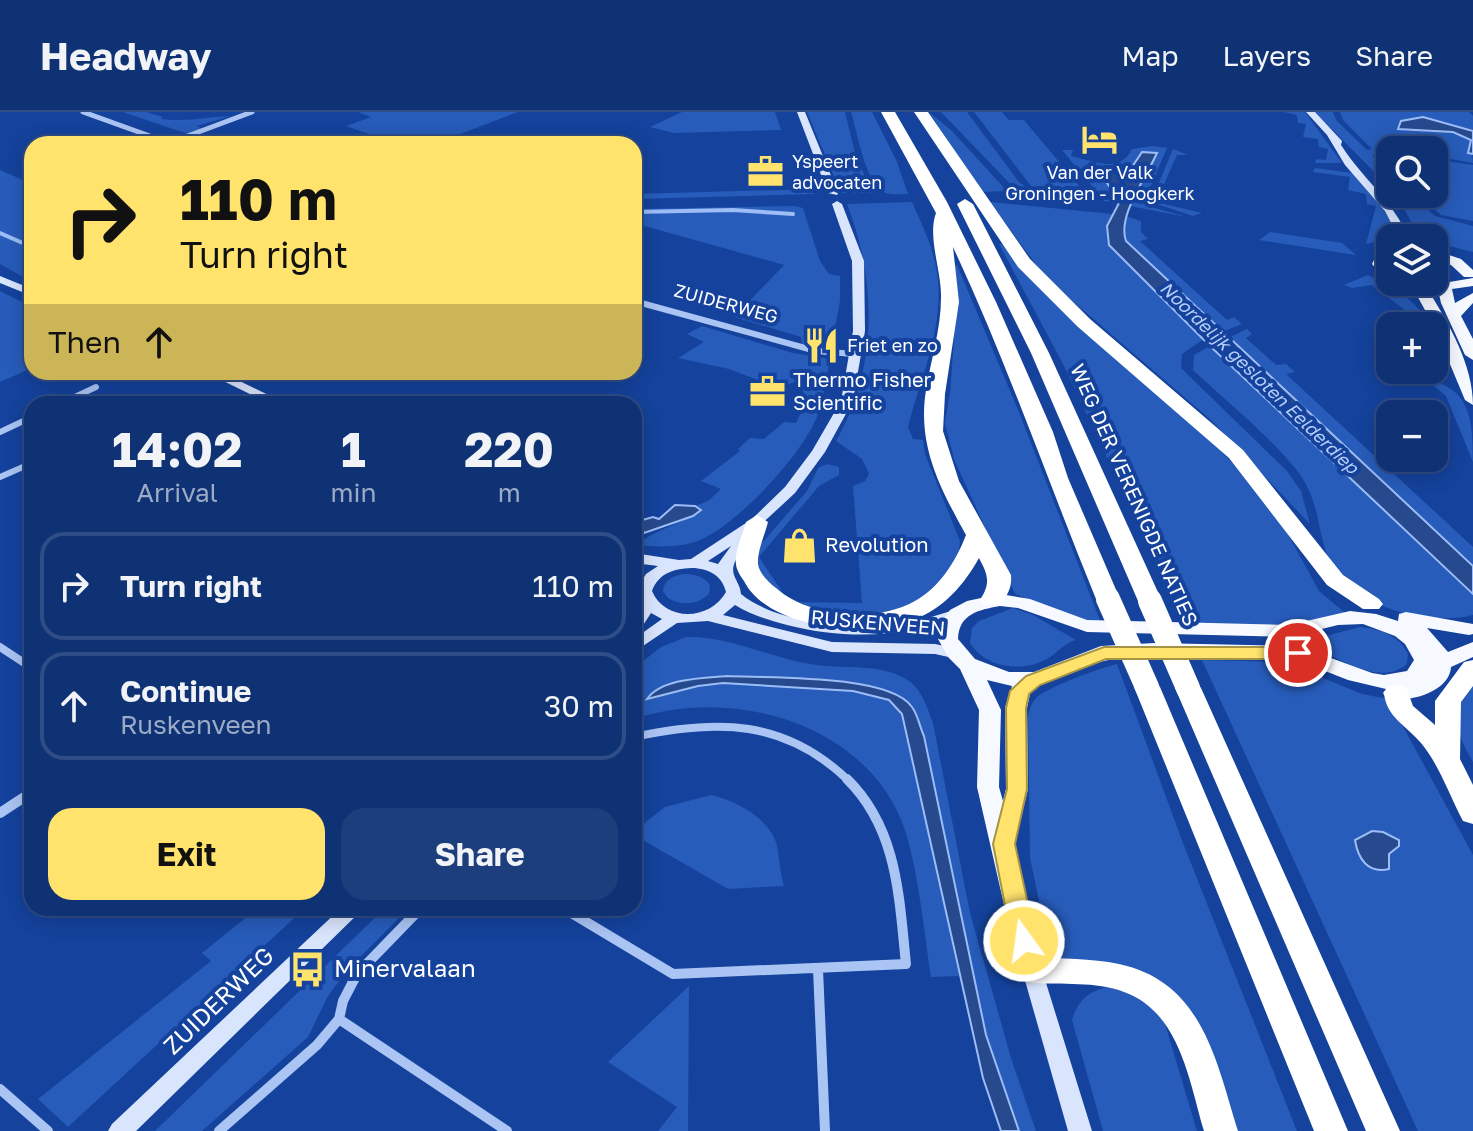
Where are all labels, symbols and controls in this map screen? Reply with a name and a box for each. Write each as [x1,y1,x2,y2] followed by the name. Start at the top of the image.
[40,33,212,78] text: Headway
[1121,39,1179,72] text: Map
[1223,39,1311,72] text: Layers
[1355,39,1433,72] text: Share
[1081,120,1119,158] hotel icon: Van der Valk Groningen - Hoogkerk
[1376,136,1448,472] map controls
[1376,136,1448,208] button: search
[792,150,882,193] place label: Yspeert advocaten
[747,153,785,191] office icon: Yspeert advocaten
[1005,161,1195,204] place label: Van der Valk Groningen - Hoogkerk
[180,165,337,232] text: 110 m
[48,168,152,272] icon: right
[1376,224,1448,296] button: layers
[180,233,348,276] text: Turn right
[1156,277,1365,479] water label: Noordelijk gesloten Eelderdiep
[672,279,780,327] street label: ZUIDERWEG
[1376,312,1448,384] button: +
[137,320,181,364] icon: ahead
[48,324,121,360] text: Then
[802,327,840,365] restaurant icon: Friet en zo
[847,334,938,356] place label: Friet en zo
[1066,360,1204,629] street label: WEG DER VERENIGDE NATIES
[793,367,932,414] place label: Thermo Fisher Scientific
[748,373,786,411] office icon: Thermo Fisher Scientific
[1376,400,1448,472] button: −
[112,420,242,478] text: 14:02
[341,420,366,478] text: 1
[464,420,554,478] text: 220
[136,477,218,508] text: Arrival
[330,477,376,508] text: min
[498,477,521,508] text: m
[780,526,818,564] shop icon: Revolution
[825,532,929,556] place label: Revolution
[52,564,96,608] icon: right
[120,568,262,604] text: Turn right
[532,568,614,604] text: 110 m
[810,604,946,640] street label: RUSKENVEEN
[1264,619,1332,687] pin
[1276,631,1320,675] icon: arrive
[120,673,251,709] text: Continue
[52,684,96,728] icon: ahead
[544,688,614,724] text: 30 m
[120,709,272,740] text: Ruskenveen
[48,808,325,900] button: Exit
[341,808,618,900] button: Share
[982,899,1066,983] position arrow
[157,940,279,1060] street label: ZUIDERWEG
[289,950,327,988] bus stop icon: Minervalaan
[334,953,476,982] place label: Minervalaan

